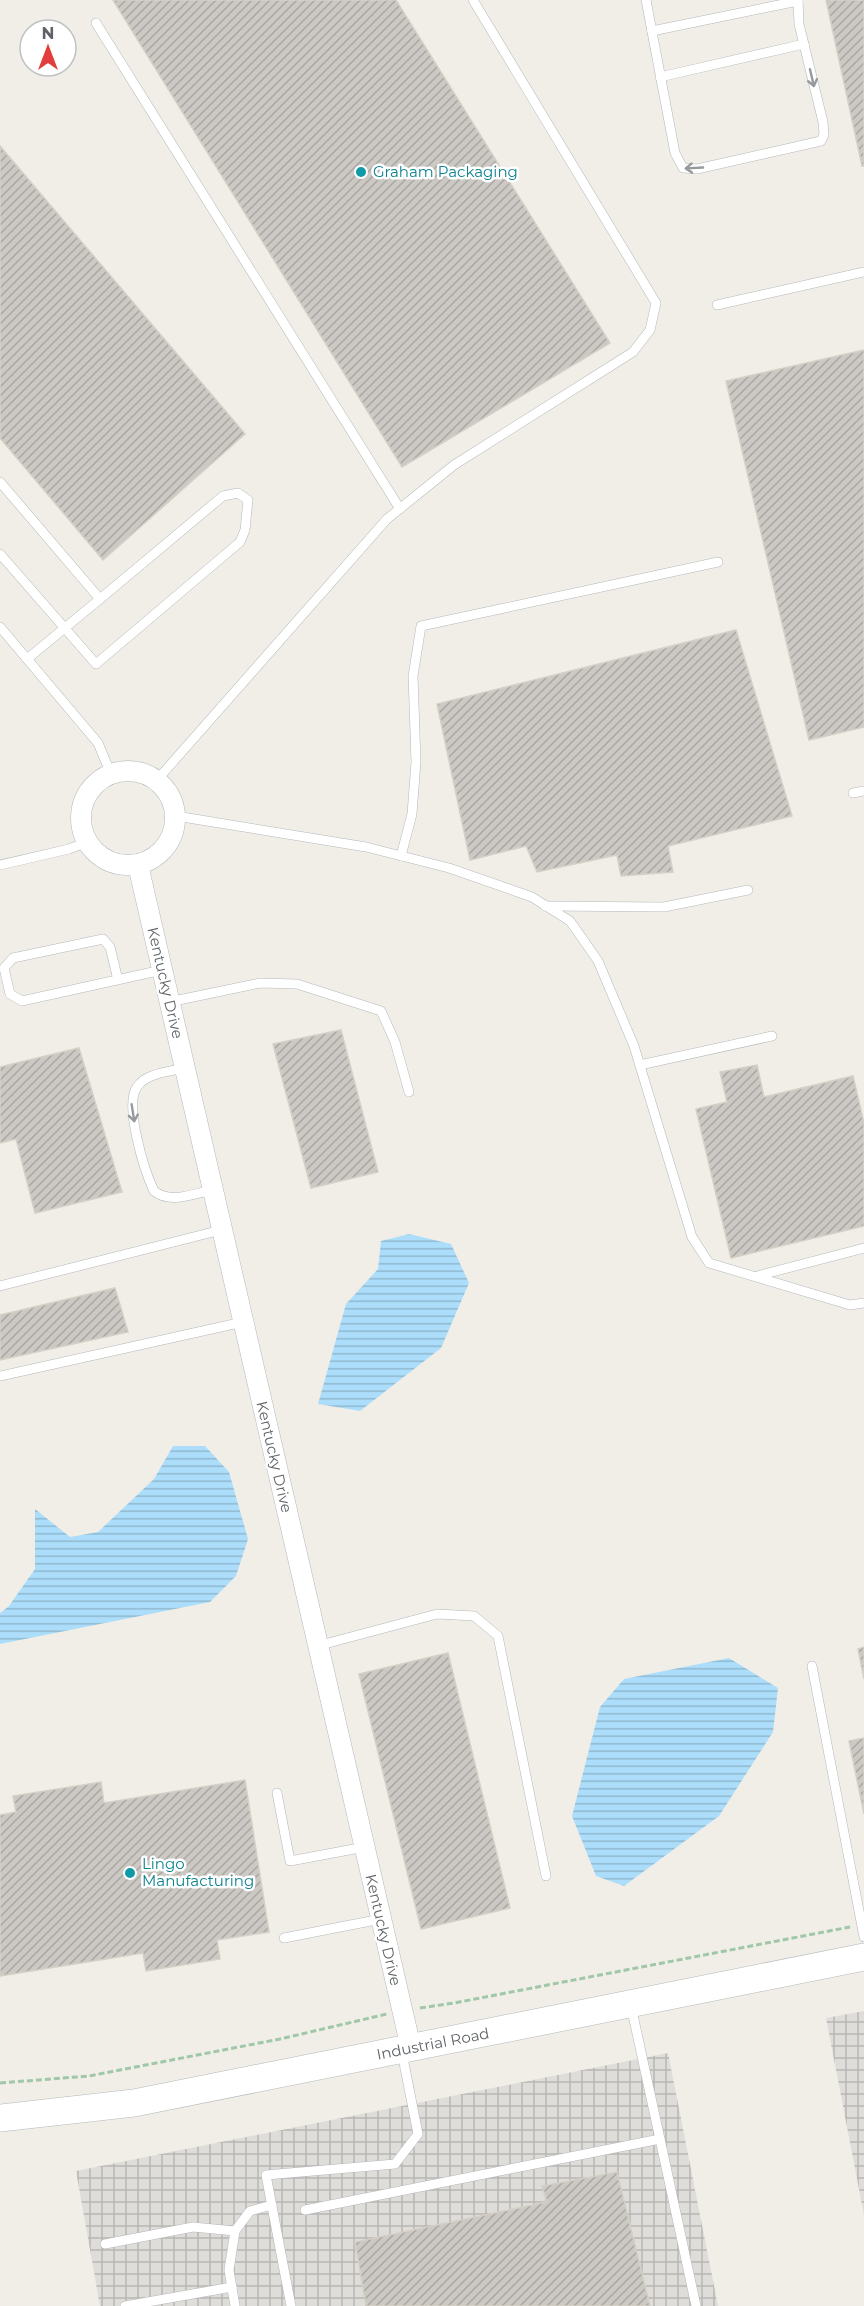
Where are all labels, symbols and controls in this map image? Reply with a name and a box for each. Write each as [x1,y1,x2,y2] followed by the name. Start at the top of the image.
[18,18,78,78] north arrow
[42,24,54,43] text: N
[807,68,819,87] one-way arrow
[373,162,518,181] place label: Graham Packaging
[684,162,704,173] one-way arrow
[354,165,368,179] marker: Graham Packaging
[143,925,188,1041] street label: Kentucky Drive
[128,1102,139,1122] one-way arrow
[252,1399,297,1515] street label: Kentucky Drive
[142,1854,254,1890] place label: Lingo Manufacturing
[123,1866,137,1880] marker: Lingo Manufacturing
[361,1872,406,1988] street label: Kentucky Drive
[375,2023,491,2064] street label: Industrial Road

